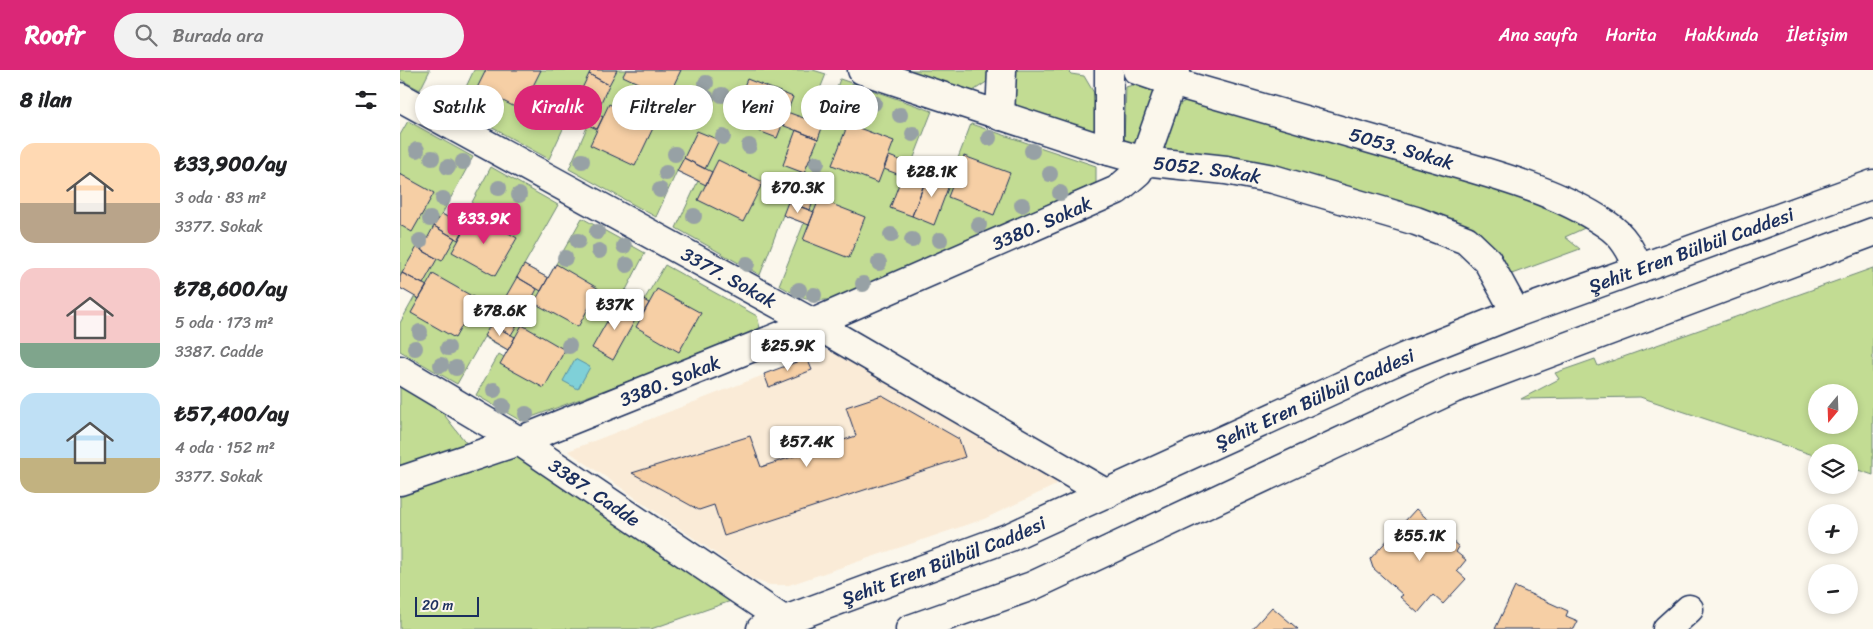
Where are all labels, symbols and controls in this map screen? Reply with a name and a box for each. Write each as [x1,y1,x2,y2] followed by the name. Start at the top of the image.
[114,13,464,58] search box
[25,14,84,56] text: Roofr
[172,19,263,52] text: Burada ara
[1499,19,1577,51] text: Ana sayfa
[1605,19,1656,51] text: Harita
[1684,19,1759,51] text: Hakkında
[1787,19,1848,51] text: İletişim
[132,21,160,49] icon: search
[20,81,72,119] text: 8 ilan
[415,85,504,130] chip: Satılık
[514,85,602,130] chip: Kiralık
[612,85,713,130] chip: Filtreler
[723,85,791,130] chip: Yeni
[801,85,878,130] chip: Daire
[352,86,380,114] icon: filters
[1345,117,1458,179] street label: 5053. Sokak
[175,145,287,183] text: ₺33,900/ay
[1152,146,1264,193] street label: 5052. Sokak
[891,156,973,198] pin: ₺28.1K
[907,157,957,186] text: ₺28.1K
[60,163,120,223] icon: home
[757,172,839,214] pin: ₺70.3K
[772,173,824,202] text: ₺70.3K
[175,183,266,212] text: 3 oda · 83 m²
[986,186,1097,259] street label: 3380. Sokak
[1584,197,1799,302] street label: Şehit Eren Bülbül Caddesi
[443,202,525,245] pin: ₺33.9K
[459,204,509,233] text: ₺33.9K
[175,212,263,241] text: 3377. Sokak
[675,237,783,317] street label: 3377. Sokak
[175,270,287,308] text: ₺78,600/ay
[60,288,120,348] icon: home
[585,288,645,331] pin: ₺37K
[597,290,633,319] text: ₺37K
[459,294,541,337] pin: ₺78.6K
[474,296,526,325] text: ₺78.6K
[175,308,274,337] text: 5 oda · 173 m²
[747,330,829,372] pin: ₺25.9K
[762,331,814,360] text: ₺25.9K
[175,337,263,366] text: 3387. Cadde
[1209,338,1420,458] street label: Şehit Eren Bülbül Caddesi
[614,345,725,416] street label: 3380. Sokak
[1808,384,1858,434] north arrow
[1808,384,1858,614] map controls
[175,395,289,433] text: ₺57,400/ay
[60,413,120,473] icon: home
[766,426,848,468] pin: ₺57.4K
[781,427,833,456] text: ₺57.4K
[175,433,275,462] text: 4 oda · 152 m²
[1808,444,1858,494] button: layers
[542,449,648,535] street label: 3387. Cadde
[175,462,263,491] text: 3377. Sokak
[1808,504,1858,554] button: +
[837,506,1052,614] street label: Şehit Eren Bülbül Caddesi
[1379,520,1461,562] pin: ₺55.1K
[1395,521,1445,550] text: ₺55.1K
[1808,564,1858,614] button: −
[422,593,453,618] text: 20 m
[415,594,479,617] scale bar

